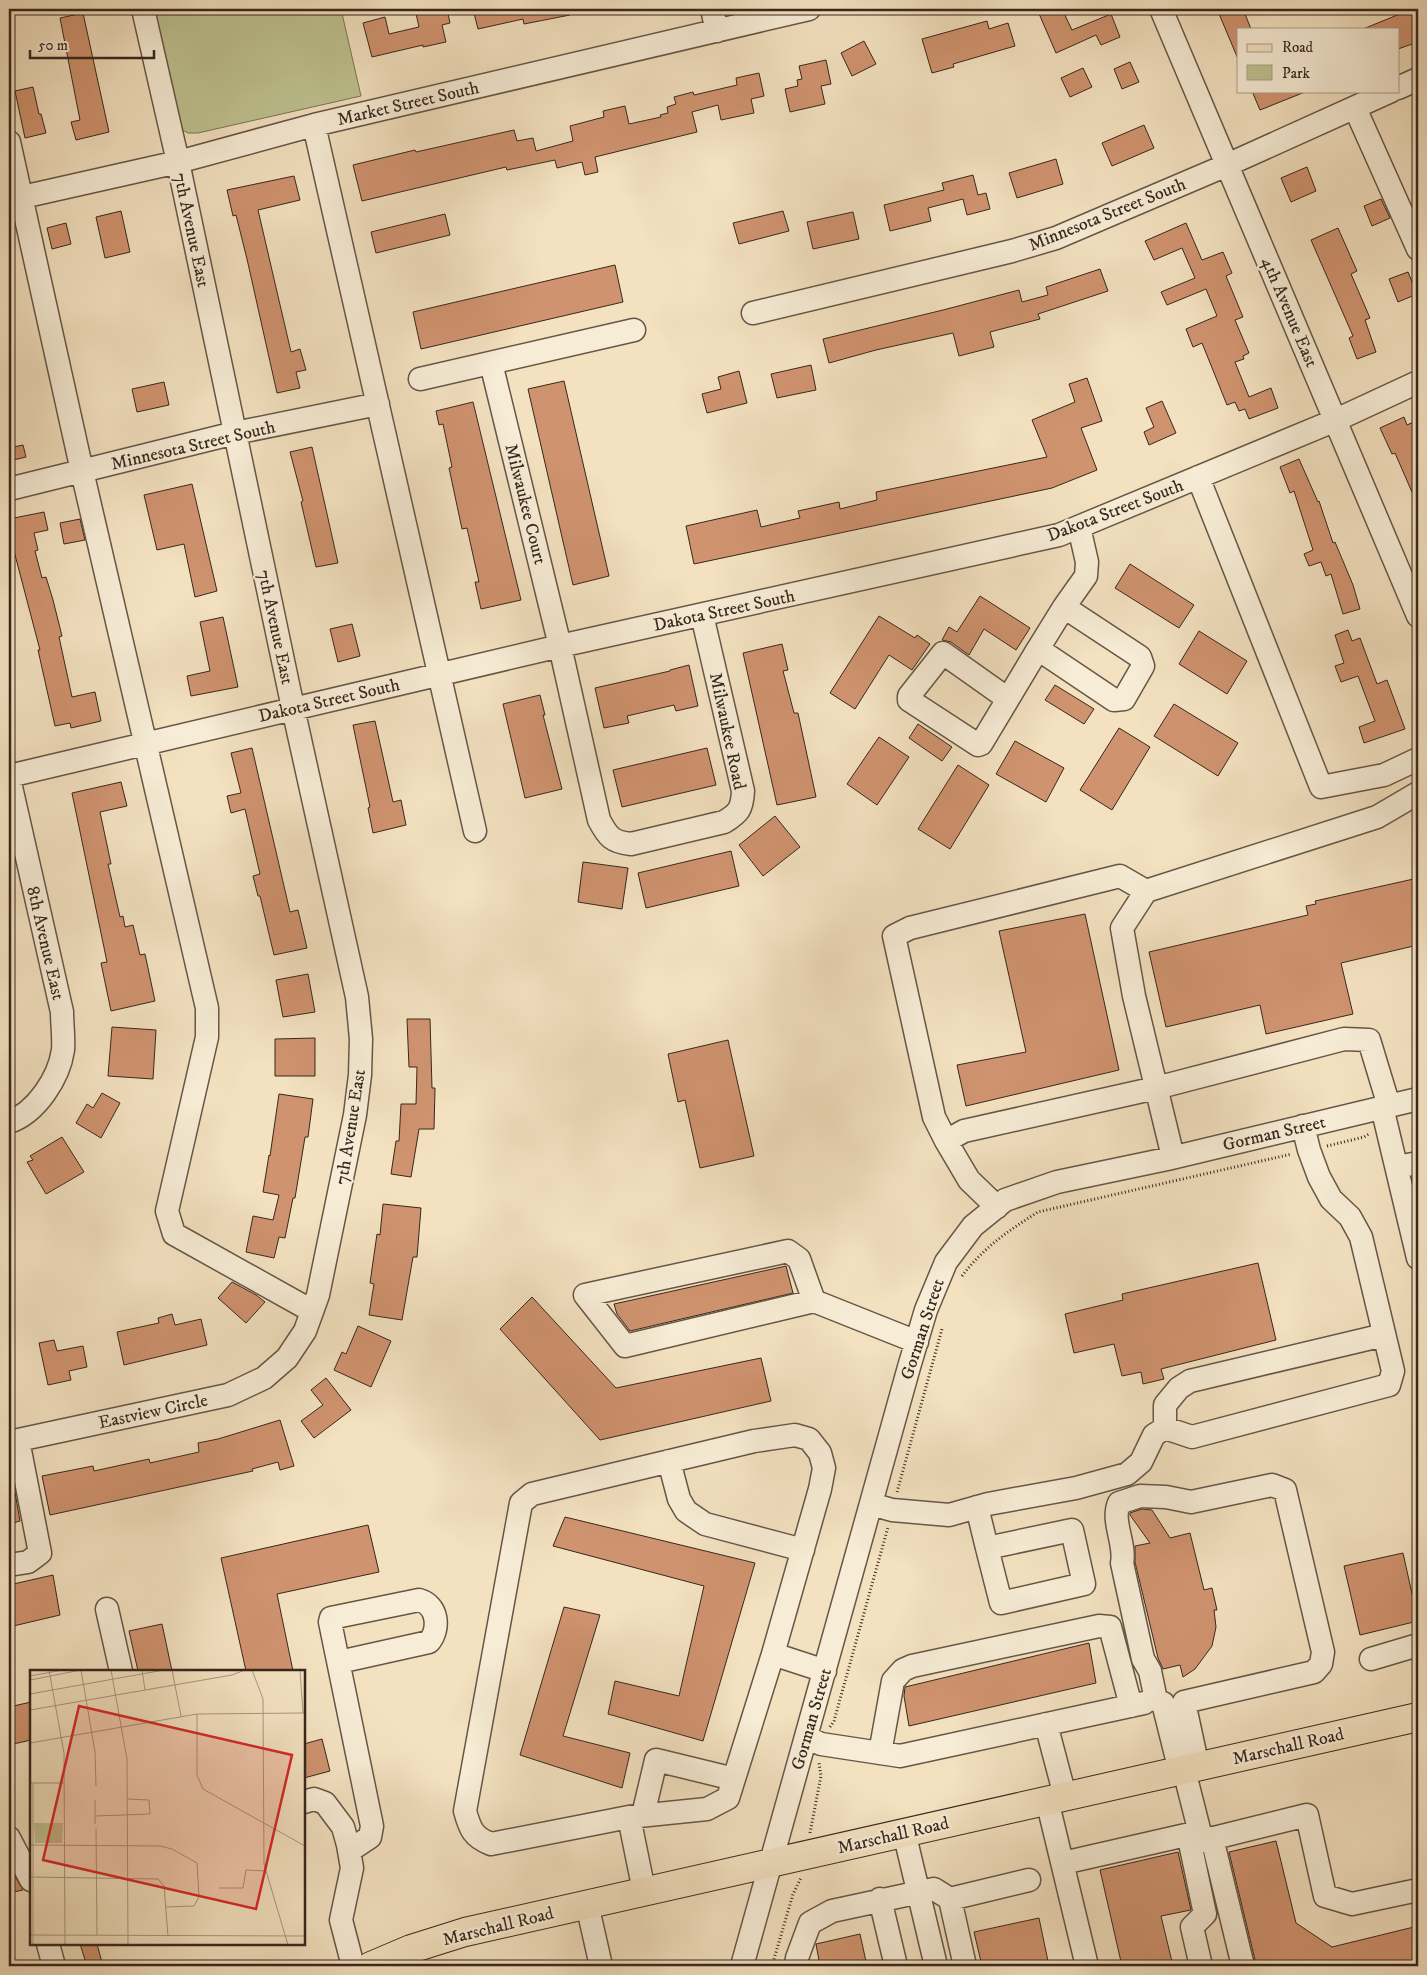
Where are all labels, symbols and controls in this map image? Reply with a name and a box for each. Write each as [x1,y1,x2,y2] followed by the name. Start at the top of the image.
[30,28,154,60] scale bar
[1237,28,1400,92] legend
[38,36,68,55] text: 50 m
[1282,38,1314,57] text: Road
[1282,64,1311,83] text: Park
[335,77,482,131] street label: Market Street South
[168,171,214,290] street label: 7th Avenue East
[1025,173,1190,257] street label: Minnesota Street South
[1256,254,1322,371] street label: 4th Avenue East
[109,416,278,476] street label: Minnesota Street South
[499,442,551,567] street label: Milwaukee Court
[1044,475,1187,547] street label: Dakota Street South
[252,568,298,687] street label: 7th Avenue East
[651,585,798,637] street label: Dakota Street South
[704,671,750,792] street label: Milwaukee Road
[256,674,403,728] street label: Dakota Street South
[21,884,69,1002] street label: 8th Avenue East
[331,1068,371,1186] street label: 7th Avenue East
[1221,1111,1328,1157] street label: Gorman Street
[896,1276,950,1383] street label: Gorman Street
[97,1390,210,1434] street label: Eastview Circle
[787,1666,837,1773] street label: Gorman Street
[30,1670,305,1945] inset map
[1230,1723,1346,1770] street label: Marschall Road
[835,1812,951,1859] street label: Marschall Road
[440,1903,556,1951] street label: Marschall Road

